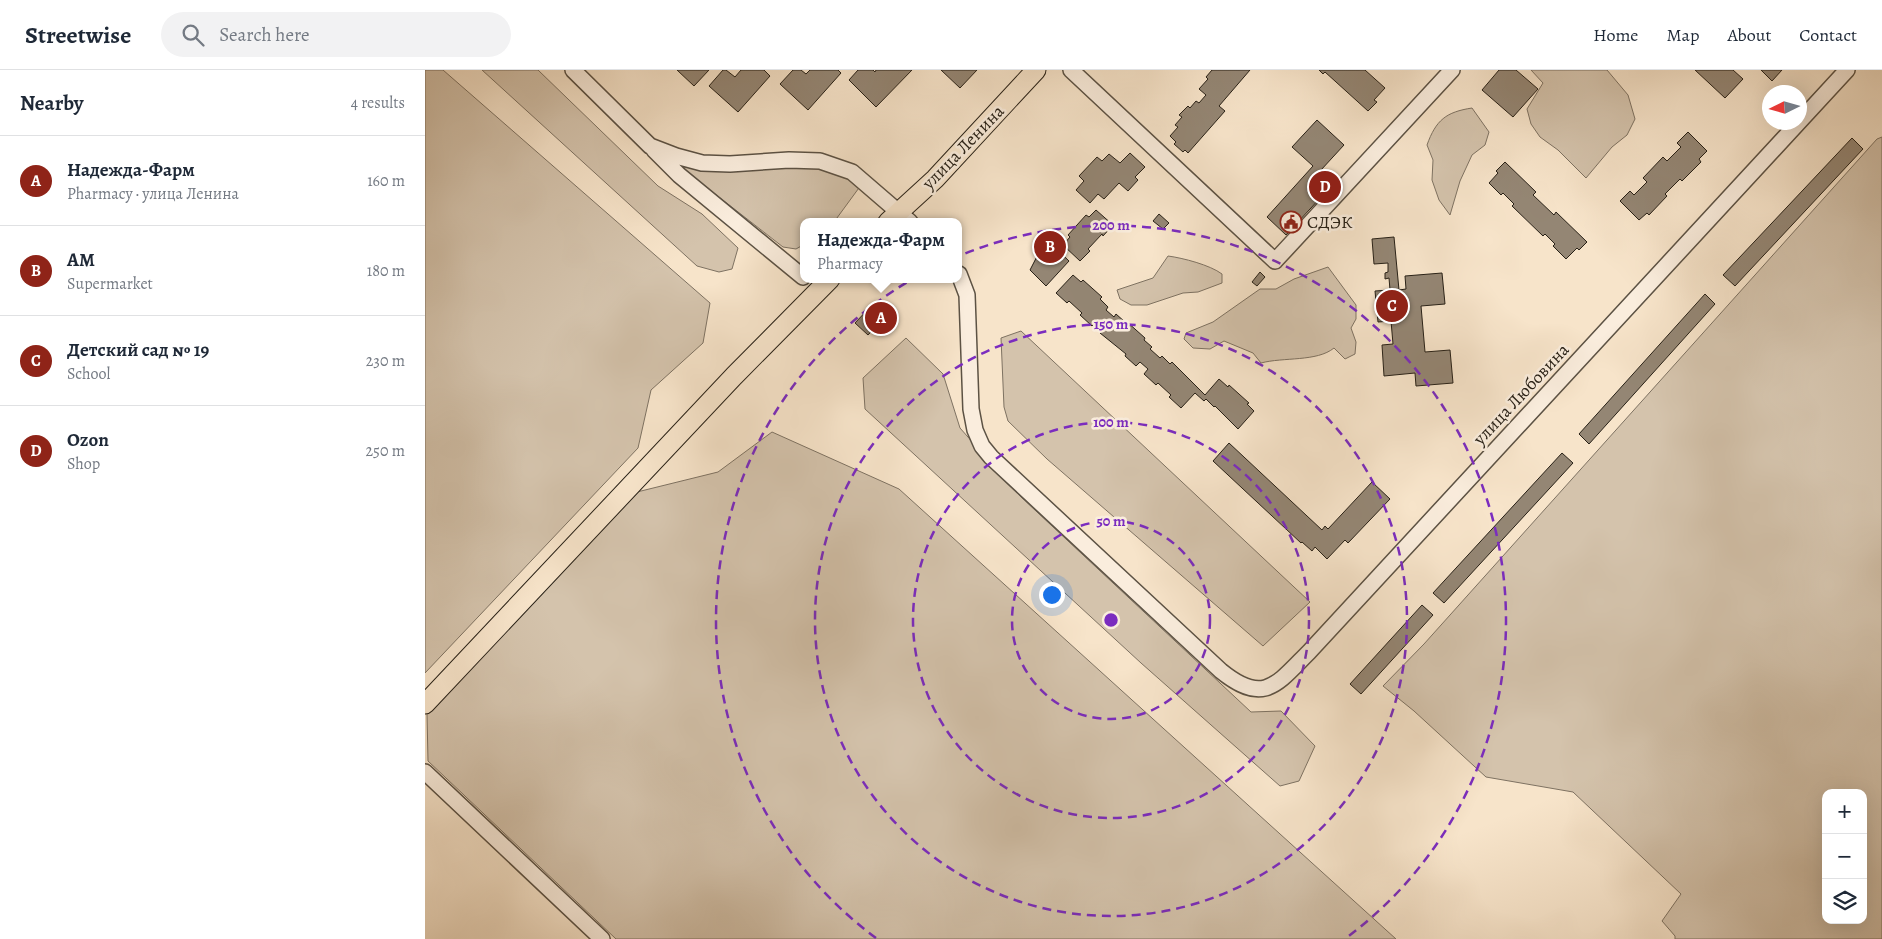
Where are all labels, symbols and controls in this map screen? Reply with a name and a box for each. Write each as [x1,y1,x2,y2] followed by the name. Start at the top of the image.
[161,12,511,57] search box
[25,19,131,51] text: Streetwise
[179,21,207,49] icon: search
[219,22,310,48] text: Search here
[1593,23,1638,47] text: Home
[1666,23,1699,47] text: Map
[1727,23,1771,47] text: About
[1799,23,1857,47] text: Contact
[1762,85,1807,130] north arrow
[20,89,83,117] text: Nearby
[351,92,405,114] text: 4 results
[916,99,1010,195] street label: улица Ленина
[67,157,195,183] text: Надежда-Фарм
[1309,168,1341,206] pin: D
[31,170,41,192] text: A
[367,170,405,192] text: 160 m
[67,183,239,205] text: Pharmacy · улица Ленина
[1279,210,1303,234] public building icon: СДЭК
[1307,210,1353,234] place label: СДЭК
[1092,215,1130,235] text: 200 m
[800,218,962,283] popup
[817,227,945,253] text: Надежда-Фарм
[1034,228,1066,266] pin: B
[67,247,95,273] text: АМ
[817,253,883,275] text: Pharmacy
[31,260,41,282] text: B
[367,260,405,282] text: 180 m
[67,273,153,295] text: Supermarket
[1376,287,1408,325] pin: C
[865,299,897,337] pin: A
[1094,314,1129,334] text: 150 m
[67,337,209,363] text: Детский сад № 19
[1467,338,1575,451] street label: улица Любовина
[31,350,41,372] text: C
[366,350,405,372] text: 230 m
[67,363,110,385] text: School
[1093,412,1129,432] text: 100 m
[67,427,109,453] text: Ozon
[30,440,42,462] text: D
[366,440,405,462] text: 250 m
[67,453,100,475] text: Shop
[1096,511,1126,531] text: 50 m
[1039,582,1065,608] your location
[1102,611,1120,629] centre of rings
[1822,789,1867,924] map controls
[1822,789,1867,834] button: +
[1822,834,1867,879] button: −
[1822,879,1867,924] button: layers

